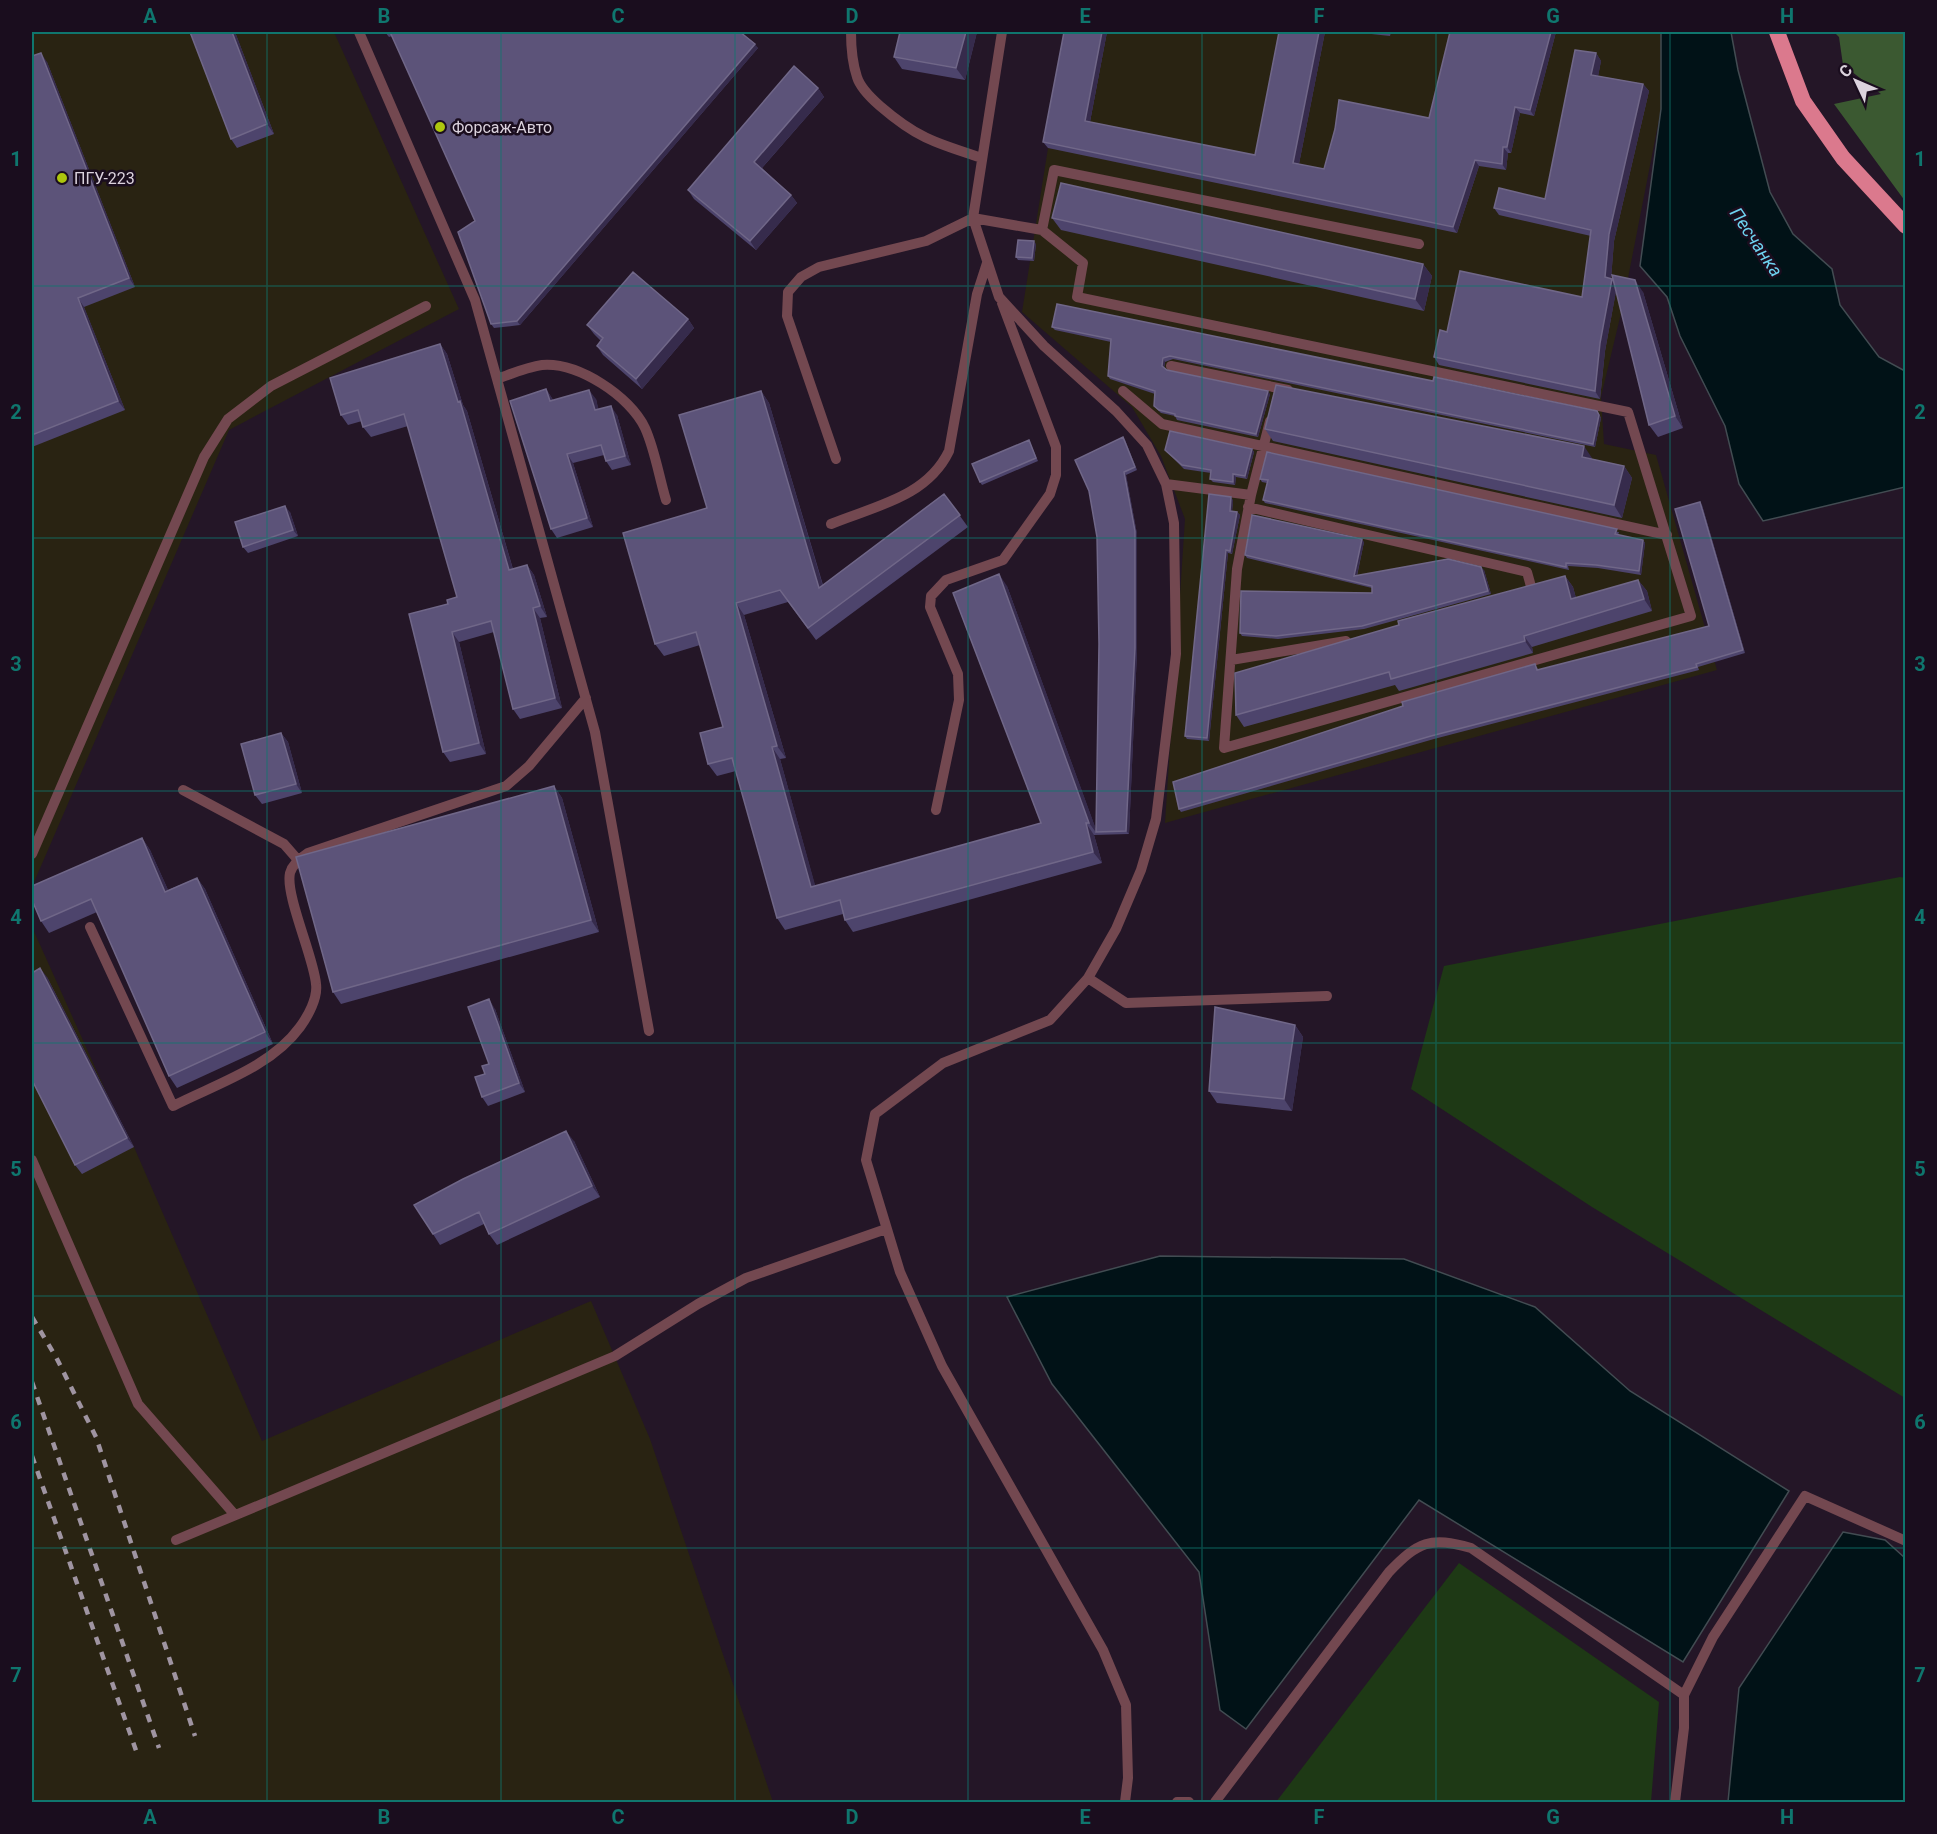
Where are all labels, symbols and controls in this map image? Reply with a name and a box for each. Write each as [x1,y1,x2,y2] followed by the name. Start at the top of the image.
[143,4,157,28] text: A
[378,4,390,28] text: B
[611,4,625,28] text: C
[846,4,859,28] text: D
[1079,4,1091,28] text: E
[1314,4,1325,28] text: F
[1546,4,1560,28] text: G
[1780,4,1794,28] text: H
[1826,51,1886,111] north arrow
[1835,61,1856,81] text: С
[452,118,552,137] place label: Форсаж-Авто
[433,120,447,134] marker: Форсаж-Авто
[10,147,22,171] text: 1
[1914,147,1926,171] text: 1
[74,169,135,188] place label: ПГУ-223
[55,171,69,185] marker: ПГУ-223
[1726,203,1787,280] water label: Песчанка
[10,400,22,424] text: 2
[1914,400,1926,424] text: 2
[10,652,22,676] text: 3
[1914,652,1926,676] text: 3
[10,905,22,929] text: 4
[1914,905,1926,929] text: 4
[10,1157,22,1181] text: 5
[1914,1157,1926,1181] text: 5
[10,1410,22,1434] text: 6
[1914,1410,1926,1434] text: 6
[10,1663,22,1687] text: 7
[1914,1663,1926,1687] text: 7
[143,1805,157,1829] text: A
[378,1805,390,1829] text: B
[611,1805,625,1829] text: C
[846,1805,859,1829] text: D
[1079,1805,1091,1829] text: E
[1314,1805,1325,1829] text: F
[1546,1805,1560,1829] text: G
[1780,1805,1794,1829] text: H

